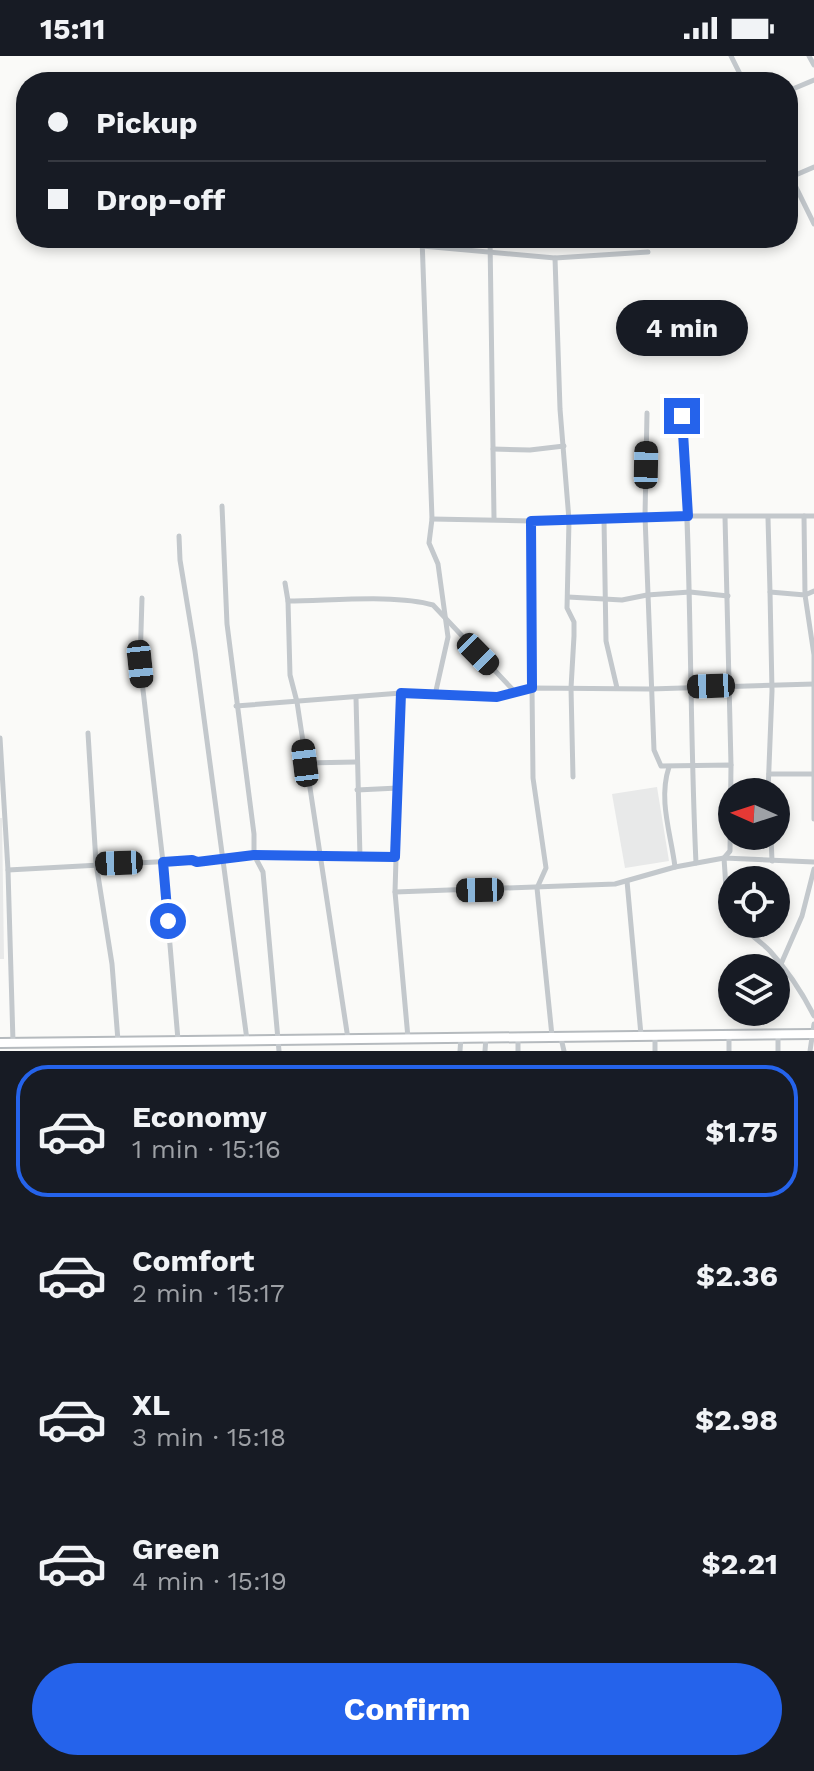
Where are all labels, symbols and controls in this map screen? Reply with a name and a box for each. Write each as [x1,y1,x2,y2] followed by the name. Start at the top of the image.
[40,11,105,46] text: 15:11
[96,105,198,140] text: Pickup
[96,182,225,217] text: Drop-off
[616,300,748,356] callout: 4 min
[646,313,718,343] text: 4 min
[664,398,700,434] route end
[634,441,658,489] car
[453,629,503,679] car
[126,639,154,689] car
[687,673,735,699] car
[290,738,320,788] car
[718,778,790,850] north arrow
[718,778,790,1026] map controls
[95,850,143,876] car
[718,866,790,938] button: locate
[456,878,504,902] car
[150,903,186,939] route start
[718,954,790,1026] button: layers
[36,1095,108,1167] icon: car
[132,1099,267,1134] text: Economy
[705,1114,778,1149] text: $1.75
[132,1134,281,1164] text: 1 min · 15:16
[36,1239,108,1311] icon: car
[132,1243,254,1278] text: Comfort
[696,1258,778,1293] text: $2.36
[132,1278,285,1308] text: 2 min · 15:17
[36,1383,108,1455] icon: car
[132,1387,170,1422] text: XL
[695,1402,778,1437] text: $2.98
[132,1422,286,1452] text: 3 min · 15:18
[36,1527,108,1599] icon: car
[132,1531,220,1566] text: Green
[701,1546,778,1581] text: $2.21
[132,1566,287,1596] text: 4 min · 15:19
[32,1663,782,1755] button: Confirm

